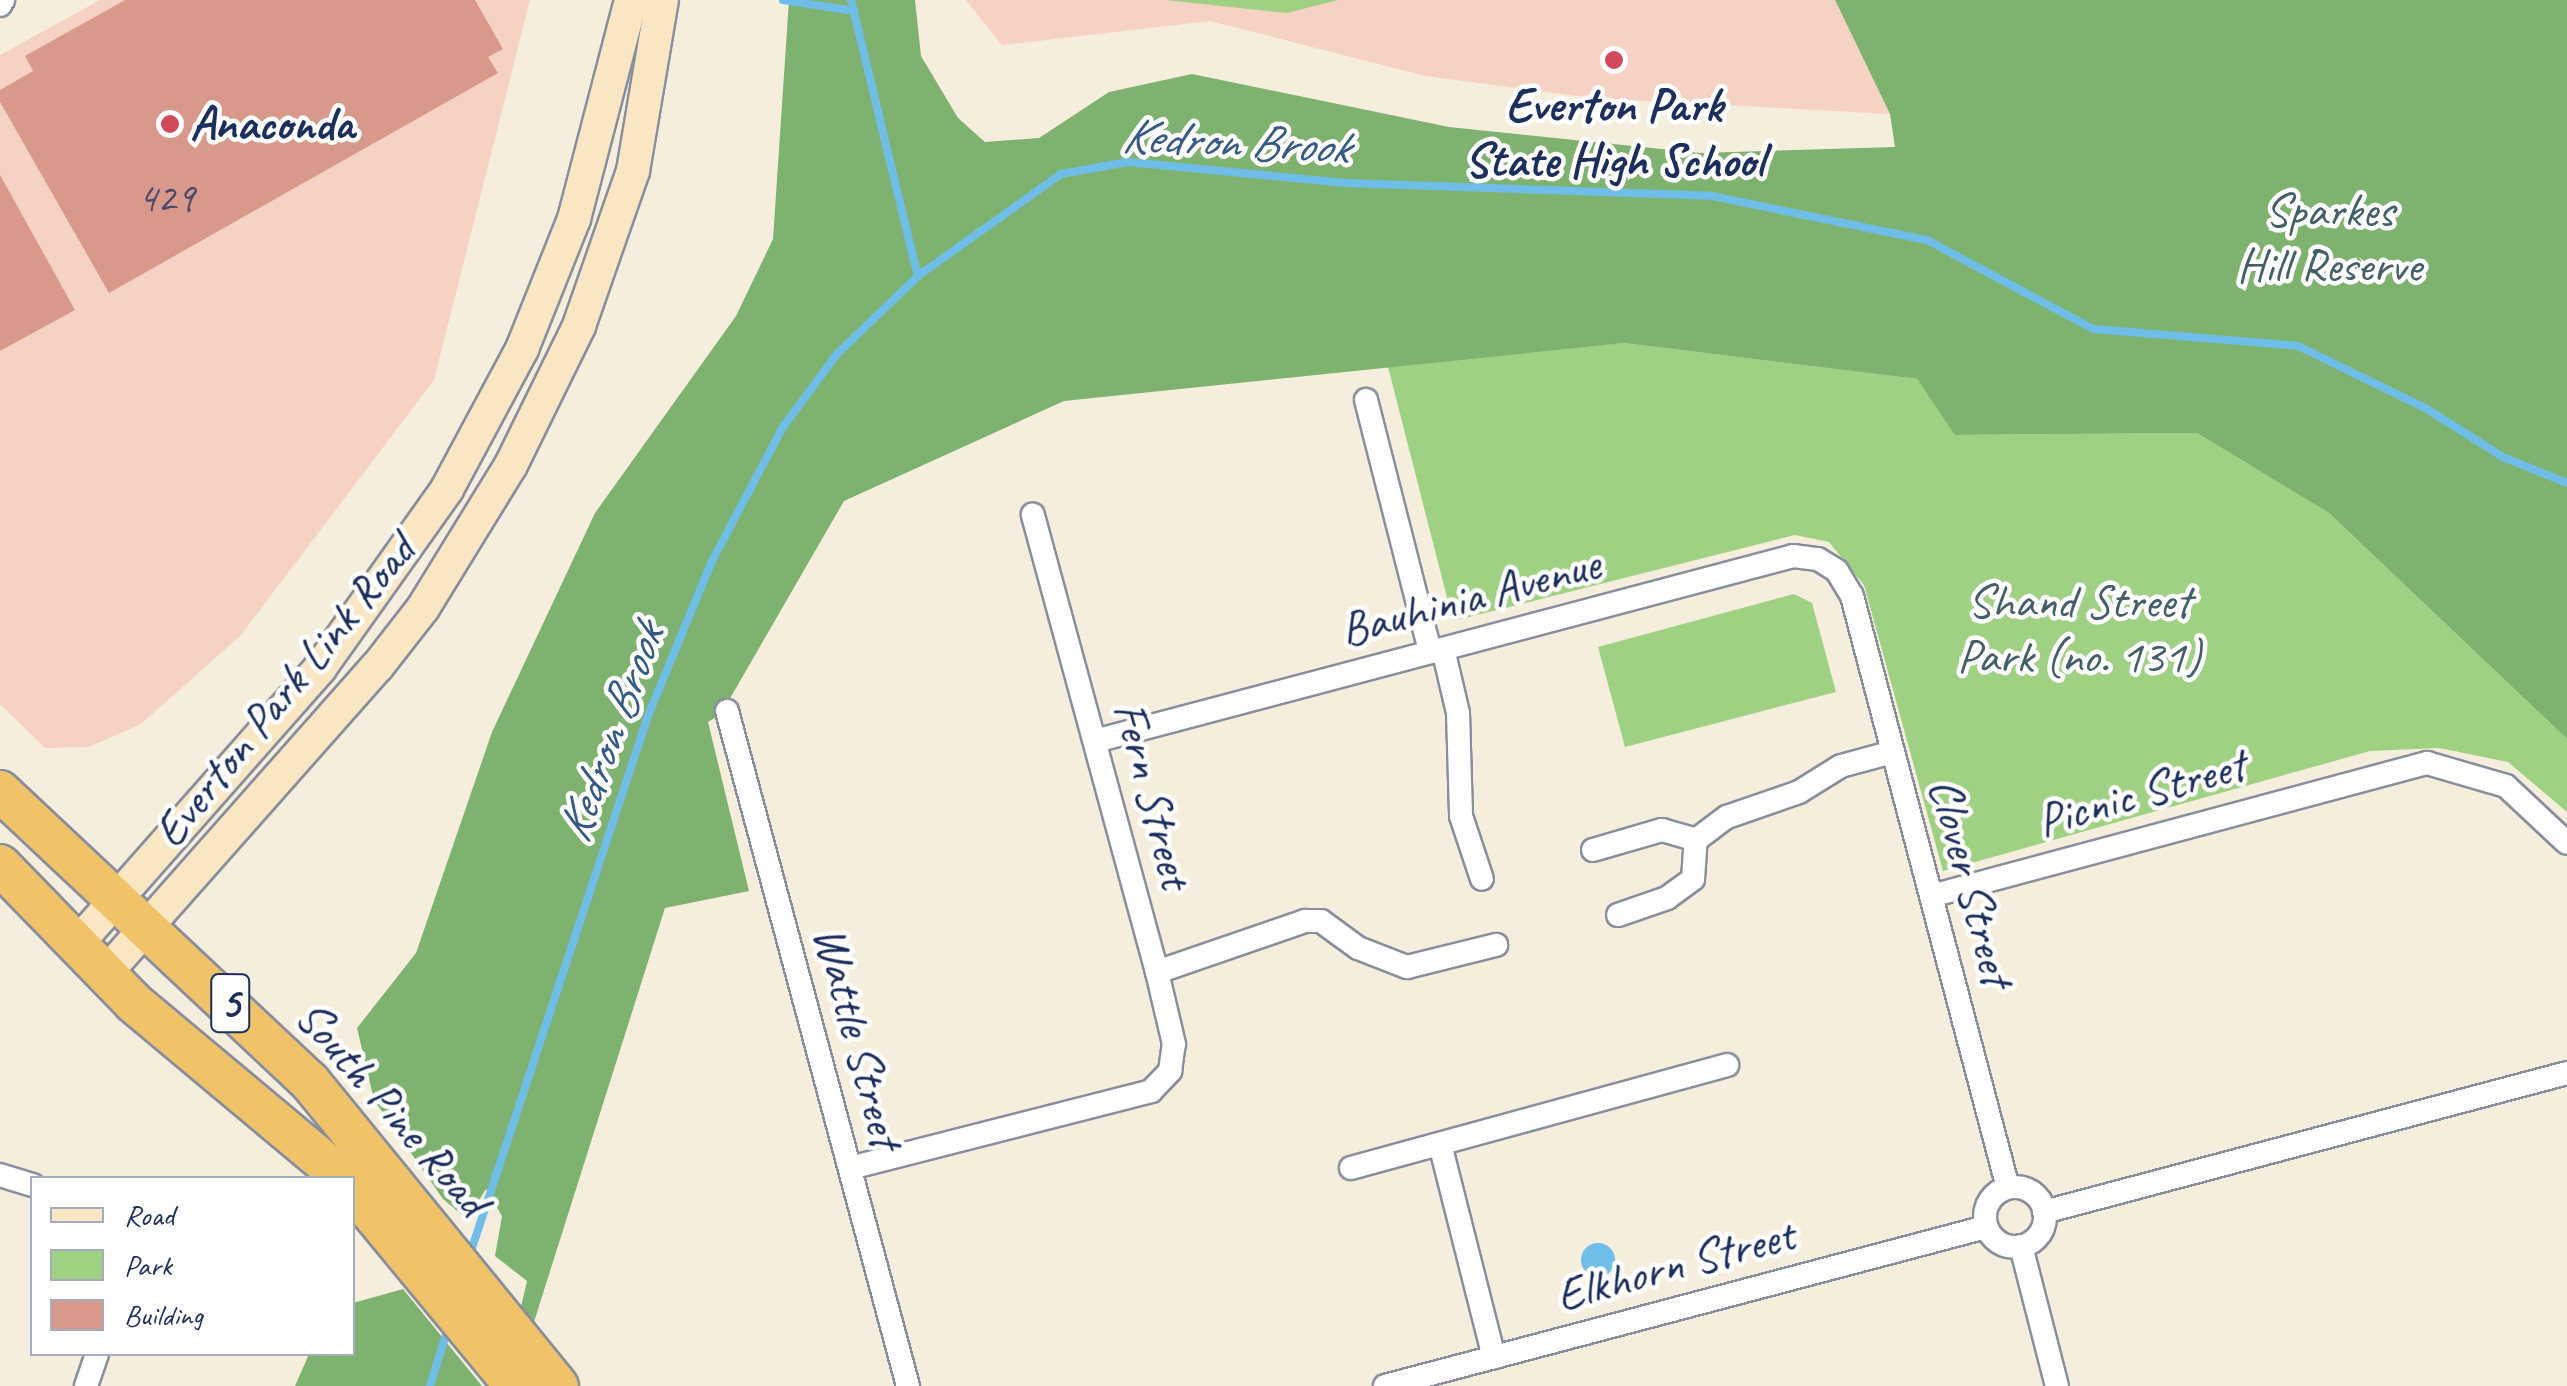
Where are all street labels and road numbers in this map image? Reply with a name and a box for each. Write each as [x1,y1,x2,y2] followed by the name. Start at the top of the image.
[139,522,429,860] street label: Everton Park Link Road
[1334,535,1606,659] street label: Bauhinia Avenue
[1100,695,1206,895] street label: Fern Street
[2030,736,2252,850] street label: Picnic Street
[1916,772,2026,992] street label: Clover Street
[801,920,915,1154] street label: Wattle Street
[210,963,250,1043] road number: 5
[282,988,502,1228] street label: South Pine Road
[1549,1206,1801,1324] street label: Elkhorn Street

